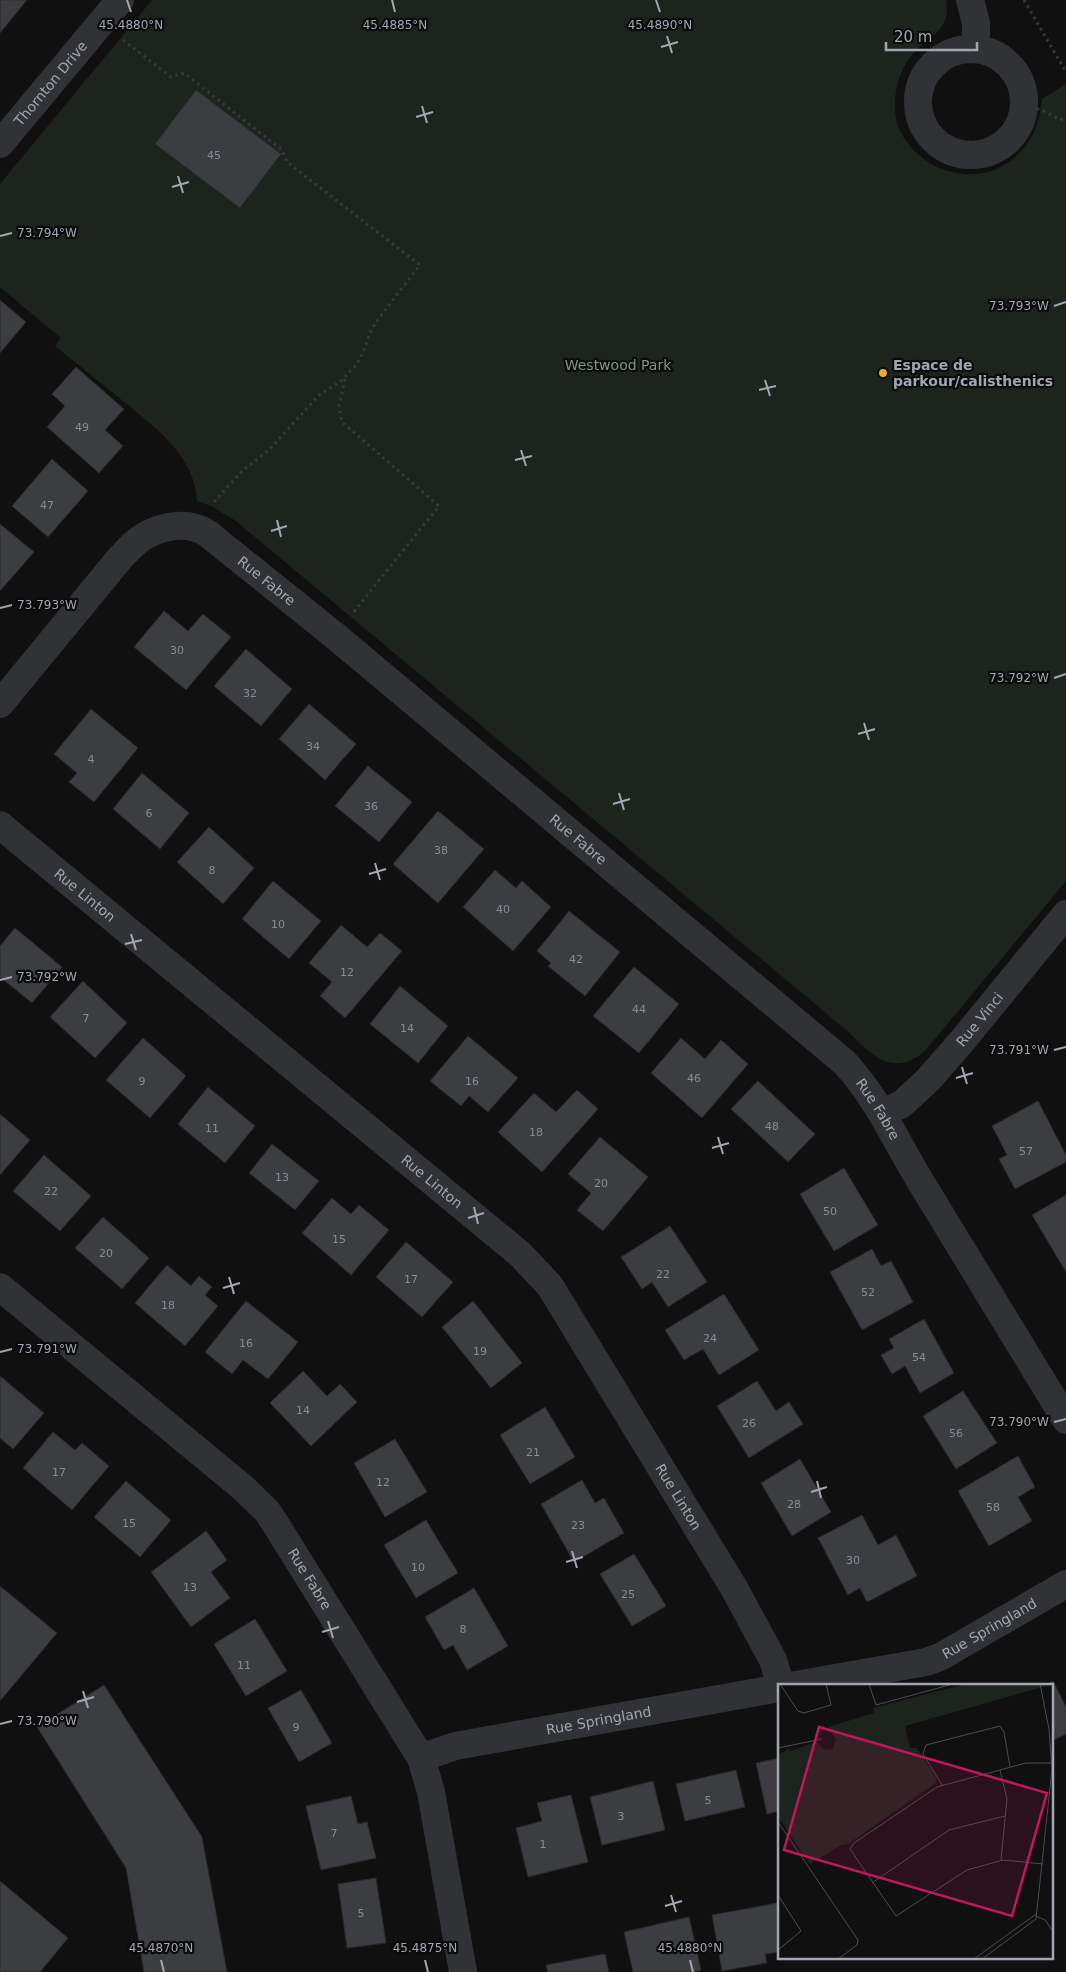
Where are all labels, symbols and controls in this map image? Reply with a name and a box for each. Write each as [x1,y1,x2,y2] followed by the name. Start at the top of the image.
[99,18,163,32] text: 45.4880°N
[363,18,427,32] text: 45.4885°N
[628,18,692,32] text: 45.4890°N
[886,20,977,52] scale bar
[894,28,932,46] text: 20 m
[10,38,90,130] street label: Thornton Drive
[207,149,221,162] house number: 45
[17,226,77,240] text: 73.794°W
[989,299,1049,313] text: 73.793°W
[565,357,672,373] park label: Westwood Park
[893,357,1053,389] place label: Espace de parkour/calisthenics
[877,367,889,379] marker: Espace de parkour/calisthenics
[75,421,89,434] house number: 49
[40,499,54,512] house number: 47
[234,553,299,609] street label: Rue Fabre
[17,598,77,612] text: 73.793°W
[170,644,184,657] house number: 30
[989,671,1049,685] text: 73.792°W
[243,687,257,700] house number: 32
[306,740,320,753] house number: 34
[88,753,95,766] house number: 4
[364,800,378,813] house number: 36
[146,807,153,820] house number: 6
[546,811,610,868] street label: Rue Fabre
[434,844,448,857] house number: 38
[209,864,216,877] house number: 8
[51,865,119,925] street label: Rue Linton
[496,903,510,916] house number: 40
[271,918,285,931] house number: 10
[569,953,583,966] house number: 42
[340,966,354,979] house number: 12
[17,970,77,984] text: 73.792°W
[953,989,1006,1050] street label: Rue Vinci
[632,1003,646,1016] house number: 44
[83,1012,90,1025] house number: 7
[400,1022,414,1035] house number: 14
[989,1043,1049,1057] text: 73.791°W
[687,1072,701,1085] house number: 46
[139,1075,146,1088] house number: 9
[465,1075,479,1088] house number: 16
[853,1075,903,1143] street label: Rue Fabre
[765,1120,779,1133] house number: 48
[205,1122,219,1135] house number: 11
[529,1126,543,1139] house number: 18
[1019,1145,1033,1158] house number: 57
[398,1152,466,1211] street label: Rue Linton
[275,1171,289,1184] house number: 13
[594,1177,608,1190] house number: 20
[44,1185,58,1198] house number: 22
[823,1205,837,1218] house number: 50
[332,1233,346,1246] house number: 15
[99,1247,113,1260] house number: 20
[656,1268,670,1281] house number: 22
[404,1273,418,1286] house number: 17
[861,1286,875,1299] house number: 52
[161,1299,175,1312] house number: 18
[703,1332,717,1345] house number: 24
[239,1337,253,1350] house number: 16
[17,1342,77,1356] text: 73.791°W
[473,1345,487,1358] house number: 19
[912,1351,926,1364] house number: 54
[296,1404,310,1417] house number: 14
[989,1415,1049,1429] text: 73.790°W
[742,1417,756,1430] house number: 26
[949,1427,963,1440] house number: 56
[526,1446,540,1459] house number: 21
[652,1461,705,1533] street label: Rue Linton
[52,1466,66,1479] house number: 17
[376,1476,390,1489] house number: 12
[787,1498,801,1511] house number: 28
[986,1501,1000,1514] house number: 58
[122,1517,136,1530] house number: 15
[571,1519,585,1532] house number: 23
[285,1545,335,1613] street label: Rue Fabre
[846,1554,860,1567] house number: 30
[411,1561,425,1574] house number: 10
[183,1581,197,1594] house number: 13
[621,1588,635,1601] house number: 25
[939,1595,1039,1662] street label: Rue Springland
[460,1623,467,1636] house number: 8
[237,1659,251,1672] house number: 11
[778,1684,1054,1960] inset map
[545,1703,653,1738] street label: Rue Springland
[17,1714,77,1728] text: 73.790°W
[293,1721,300,1734] house number: 9
[705,1794,712,1807] house number: 5
[618,1810,625,1823] house number: 3
[331,1827,338,1840] house number: 7
[540,1838,547,1851] house number: 1
[358,1907,365,1920] house number: 5
[129,1941,193,1955] text: 45.4870°N
[393,1941,457,1955] text: 45.4875°N
[658,1941,722,1955] text: 45.4880°N

